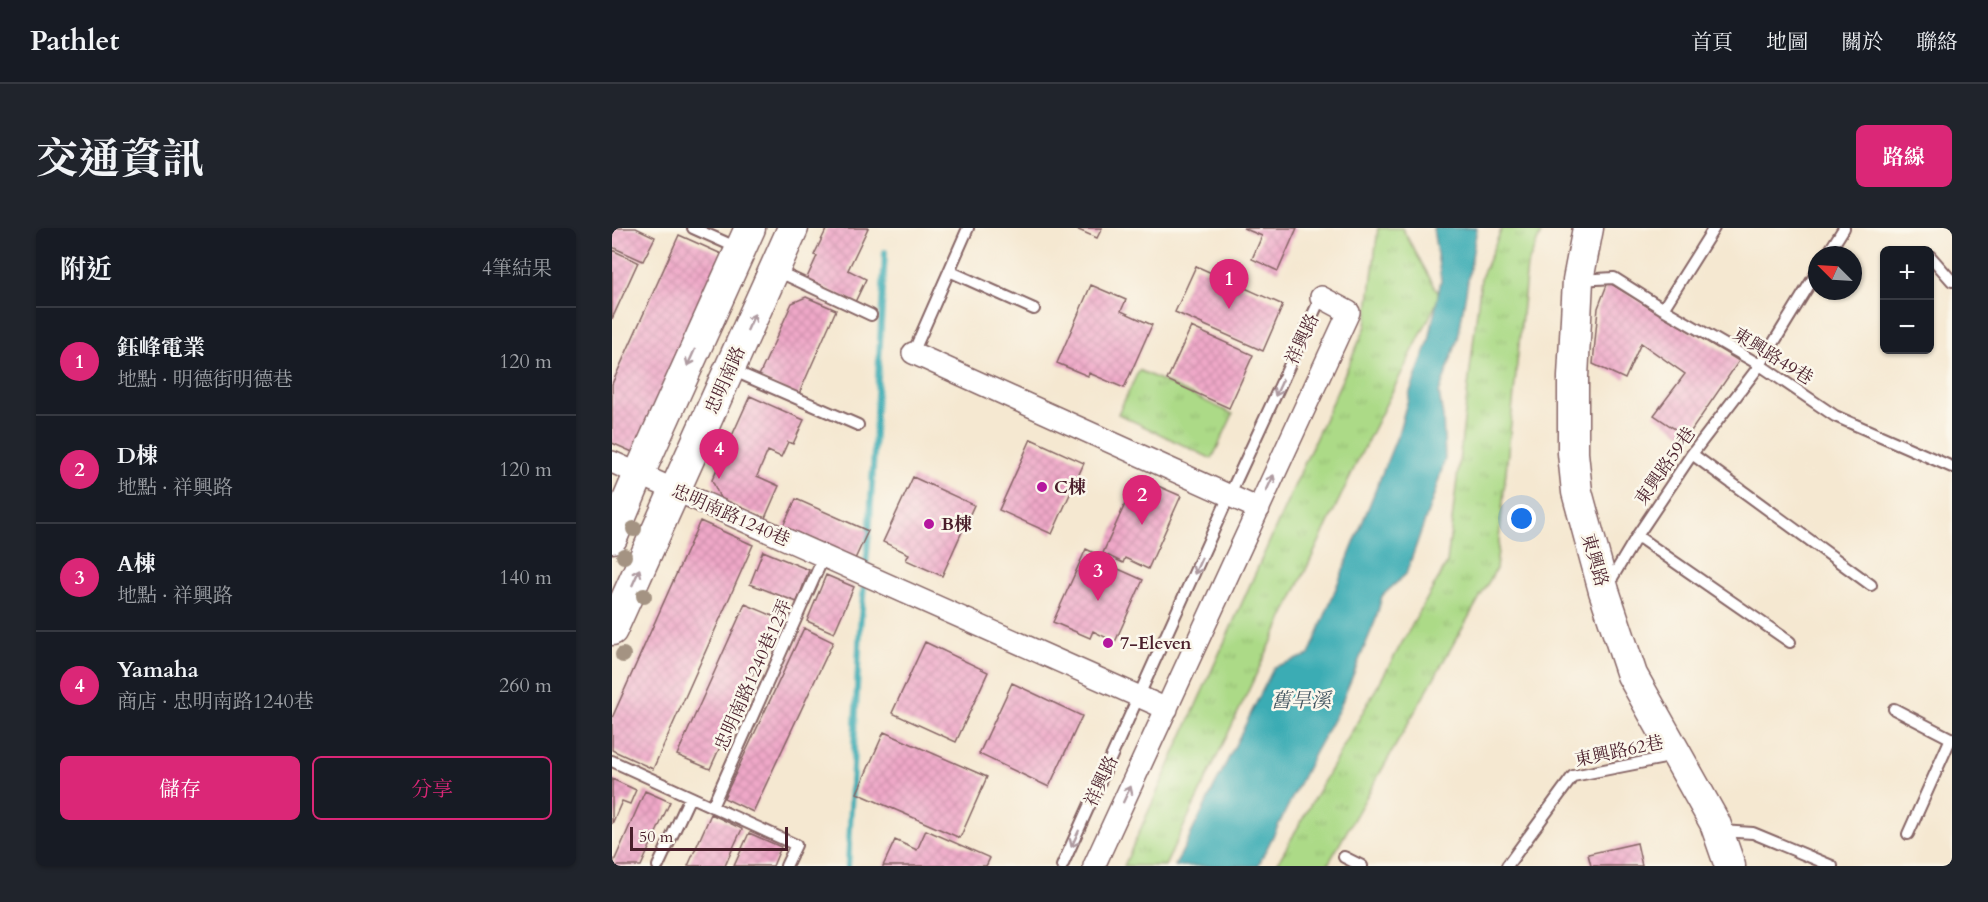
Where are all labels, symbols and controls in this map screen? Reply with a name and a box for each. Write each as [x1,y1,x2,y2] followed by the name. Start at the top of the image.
[30,22,119,60] text: Pathlet
[1691,28,1733,57] text: 首頁
[1766,28,1808,57] text: 地圖
[1841,28,1883,57] text: 關於
[1916,28,1958,57] text: 聯絡
[1856,125,1952,187] button: 路線
[36,131,204,188] text: 交通資訊
[1808,246,1862,300] north arrow
[1880,246,1934,354] map controls
[1880,246,1934,300] button: +
[60,252,112,287] text: 附近
[482,255,552,282] text: 4筆結果
[1210,260,1248,309] pin: 1
[1880,300,1934,354] button: −
[1280,309,1325,369] street label: 祥興路
[746,314,757,332] one-way arrow
[1728,322,1818,391] street label: 東興路49巷
[117,333,205,363] text: 鈺峰電業
[699,342,752,418] street label: 忠明南路
[74,348,85,375] text: 1
[499,348,552,375] text: 120 m
[685,348,696,366] one-way arrow
[117,366,293,393] text: 地點 · 明德街明德巷
[1273,379,1284,397] one-way arrow
[1629,422,1702,511] street label: 東興路59巷
[700,430,738,479] pin: 4
[117,441,158,471] text: D棟
[74,456,85,483] text: 2
[499,456,552,483] text: 120 m
[117,474,233,501] text: 地點 · 祥興路
[1054,475,1086,500] place label: C棟
[1265,475,1277,493] one-way arrow
[1122,476,1162,525] pin: 2
[668,478,794,553] street label: 忠明南路1240巷
[1035,480,1049,494] marker: C棟
[1507,504,1536,533] your location
[941,512,972,537] place label: B棟
[922,517,936,531] marker: B棟
[1575,531,1614,590] street label: 東興路
[117,549,156,579] text: A棟
[1078,552,1118,601] pin: 3
[1192,556,1203,574] one-way arrow
[74,564,85,591] text: 3
[499,564,552,591] text: 140 m
[631,568,642,586] one-way arrow
[117,582,233,609] text: 地點 · 祥興路
[709,596,798,755] street label: 忠明南路1240巷12弄
[1120,631,1192,656] place label: 7-Eleven
[1101,636,1115,650] marker: 7-Eleven
[117,655,199,685] text: Yamaha
[74,672,85,699] text: 4
[499,672,552,699] text: 260 m
[1271,687,1333,714] water label: 舊旱溪
[117,688,314,715] text: 商店 · 忠明南路1240巷
[1572,730,1666,773] street label: 東興路62巷
[1079,751,1124,811] street label: 祥興路
[60,756,300,820] button: 儲存
[312,756,552,820] button: 分享
[1122,785,1134,803] one-way arrow
[630,824,788,852] scale bar
[639,826,673,848] text: 50 m
[1068,830,1080,848] one-way arrow

